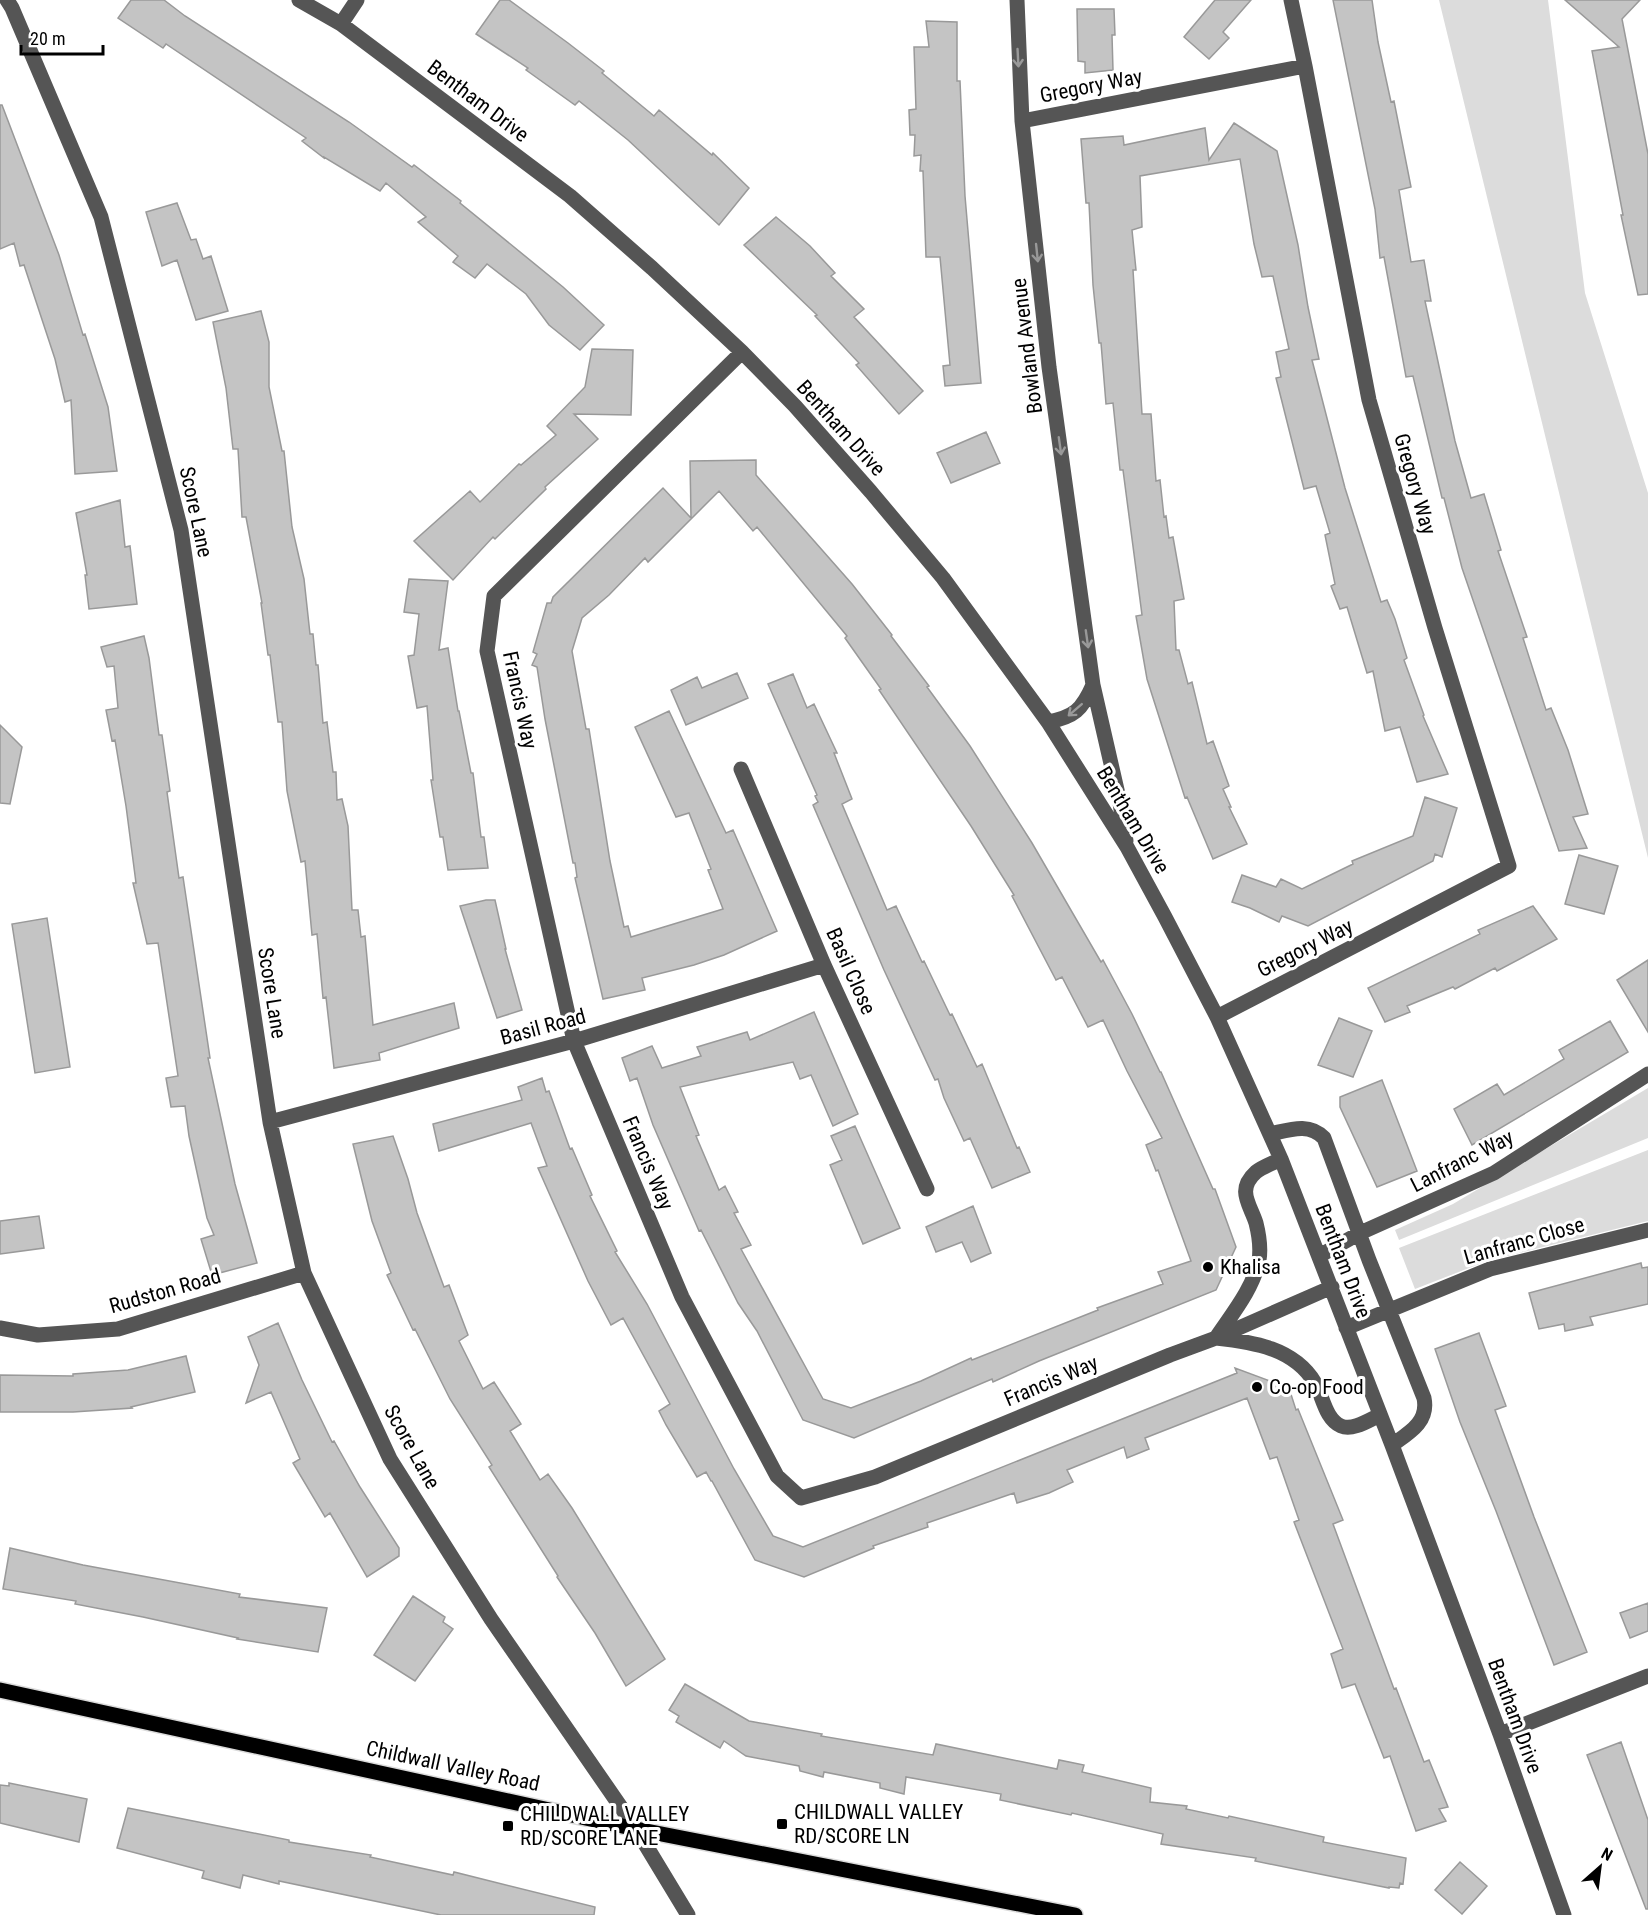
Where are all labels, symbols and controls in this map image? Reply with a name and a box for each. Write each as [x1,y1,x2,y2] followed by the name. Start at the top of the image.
[21,18,104,56] scale bar
[30,28,65,49] text: 20 m
[1013,48,1024,68] one-way arrow
[423,55,533,147] street label: Bentham Drive
[1038,64,1144,108] street label: Gregory Way
[1031,242,1042,262] one-way arrow
[1007,277,1047,415] street label: Bowland Avenue
[792,375,890,481] street label: Bentham Drive
[1389,431,1441,537] street label: Gregory Way
[1055,436,1066,455] one-way arrow
[175,464,217,560] street label: Score Lane
[1081,629,1092,649] one-way arrow
[498,649,542,751] street label: Francis Way
[1068,703,1084,717] one-way arrow
[1092,762,1174,878] street label: Bentham Drive
[1253,914,1357,982] street label: Gregory Way
[821,924,881,1018] street label: Basil Close
[253,946,291,1040] street label: Score Lane
[498,1004,588,1050] street label: Basil Road
[618,1113,679,1214] street label: Francis Way
[1407,1125,1518,1197] street label: Lanfranc Way
[1310,1200,1376,1322] street label: Bentham Drive
[1461,1212,1587,1270] street label: Lanfranc Close
[1220,1255,1281,1279] place label: Khalisa
[1201,1260,1215,1274] marker: Khalisa
[106,1264,224,1318] street label: Rudston Road
[1001,1350,1102,1411] street label: Francis Way
[1269,1375,1364,1399] place label: Co-op Food
[1250,1380,1264,1394] marker: Co-op Food
[379,1401,445,1493] street label: Score Lane
[1483,1655,1547,1777] street label: Bentham Drive
[364,1736,542,1796] street label: Childwall Valley Road
[794,1800,963,1848] place label: CHILDWALL VALLEY RD/SCORE LN
[520,1802,689,1850] place label: CHILDWALL VALLEY RD/SCORE LANE
[775,1817,789,1831] marker: CHILDWALL VALLEY RD/SCORE LN
[501,1819,515,1833] marker: CHILDWALL VALLEY RD/SCORE LANE
[1570,1837,1630,1897] north arrow
[1598,1844,1616,1865] text: N

